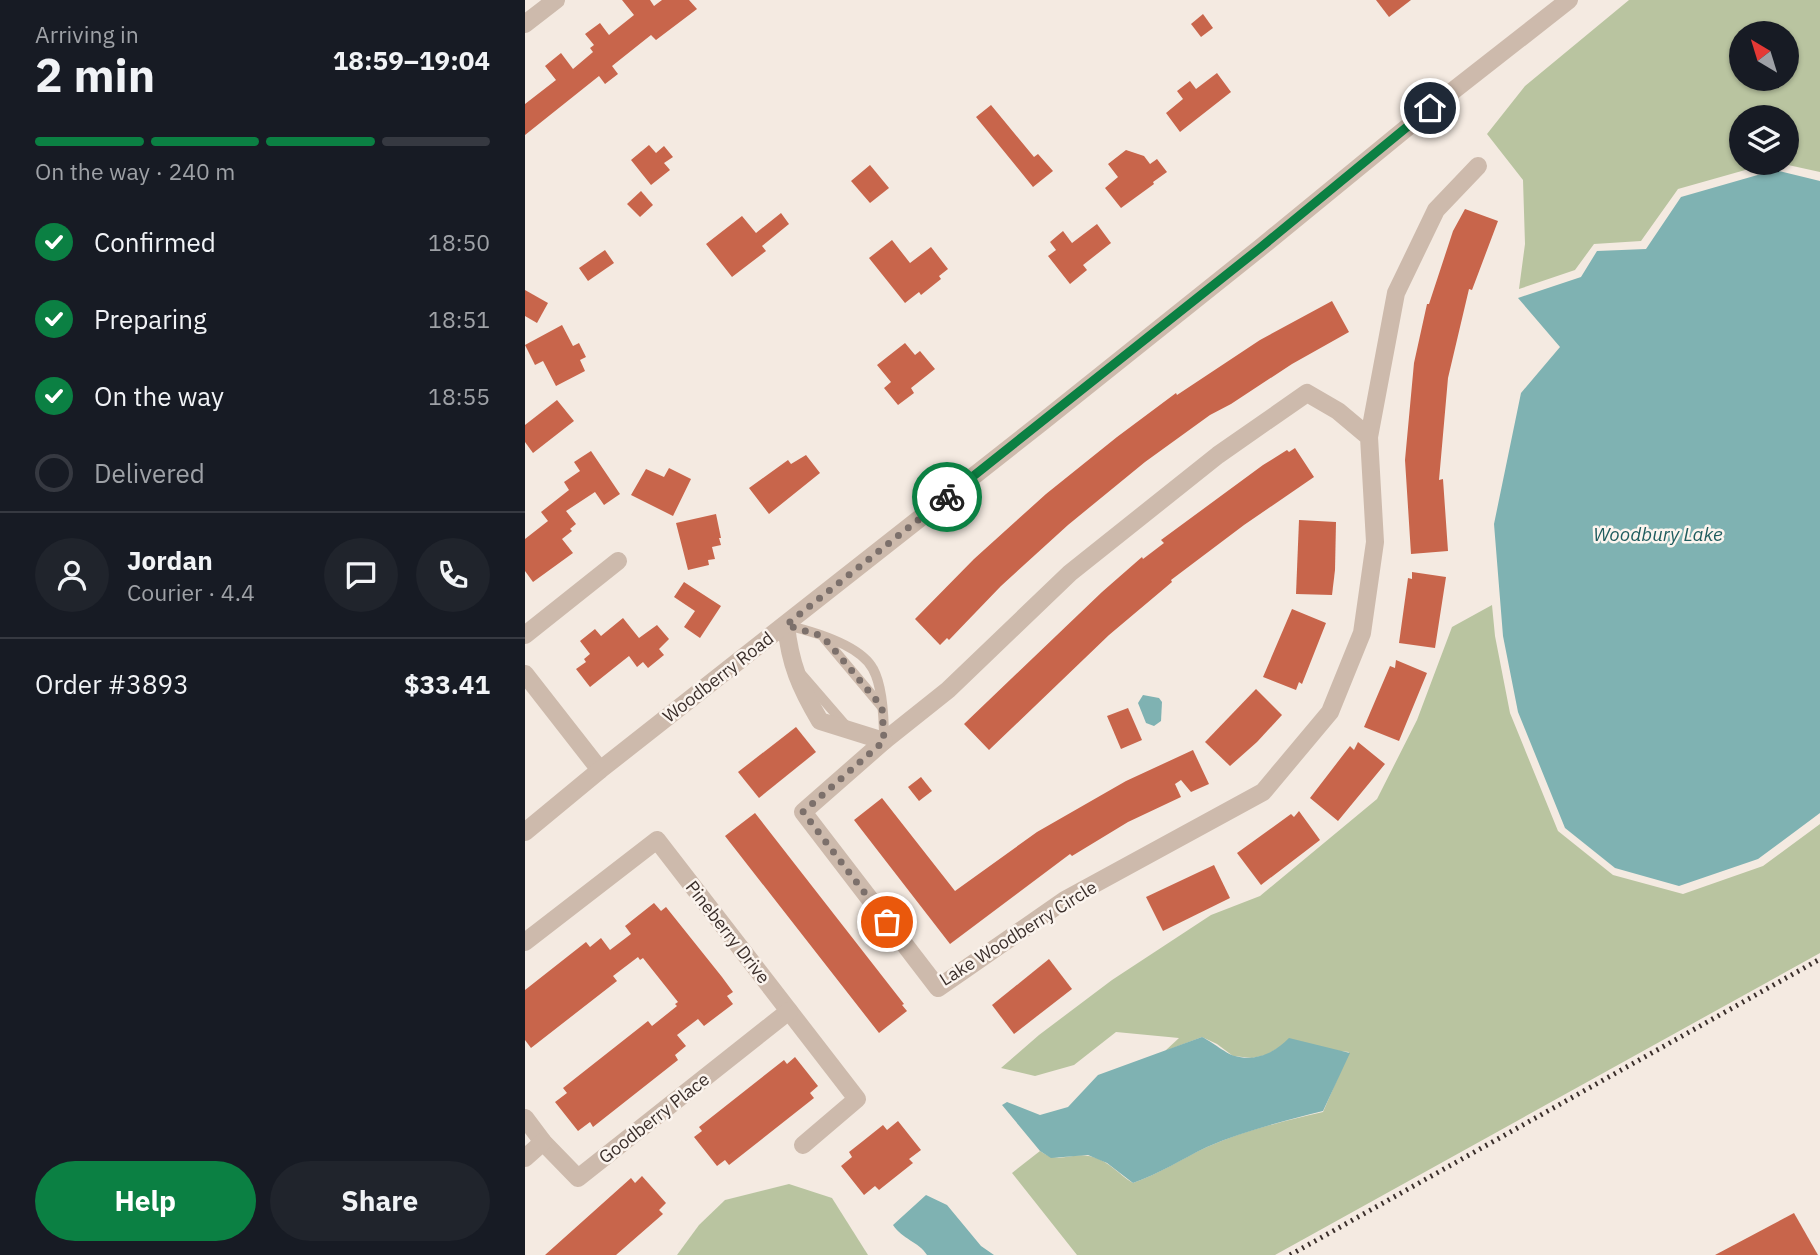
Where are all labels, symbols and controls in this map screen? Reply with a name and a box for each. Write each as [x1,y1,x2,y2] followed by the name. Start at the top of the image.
[35,19,139,49] text: Arriving in
[1729,21,1799,91] north arrow
[1729,21,1799,175] map controls
[333,43,490,77] text: 18:59–19:04
[35,45,155,105] text: 2 min
[1400,78,1460,138] pin
[1411,89,1449,127] icon: home
[1729,105,1799,175] button: layers
[35,156,235,186] text: On the way · 240 m
[35,223,73,261] icon: check
[94,225,216,259] text: Confirmed
[428,227,490,257] text: 18:50
[35,300,73,338] icon: check
[94,302,207,336] text: Preparing
[428,304,490,334] text: 18:51
[35,377,73,415] icon: check
[94,379,224,413] text: On the way
[428,381,490,411] text: 18:55
[94,456,205,490] text: Delivered
[912,462,982,532] courier
[928,478,966,516] icon: bike
[1593,522,1723,546] water label: Woodbury Lake
[35,538,109,612] button: person
[324,538,398,612] button: chat
[416,538,490,612] button: phone
[127,543,213,577] text: Jordan
[127,577,255,607] text: Courier · 4.4
[658,626,778,728] street label: Woodberry Road
[35,667,189,701] text: Order #3893
[404,667,490,701] text: $33.41
[935,875,1101,991] street label: Lake Woodberry Circle
[681,876,775,988] street label: Pineberry Drive
[857,892,917,952] pin
[868,903,906,941] icon: bag
[594,1068,714,1168] street label: Goodberry Place
[35,1161,256,1241] button: Help
[270,1161,490,1241] button: Share

